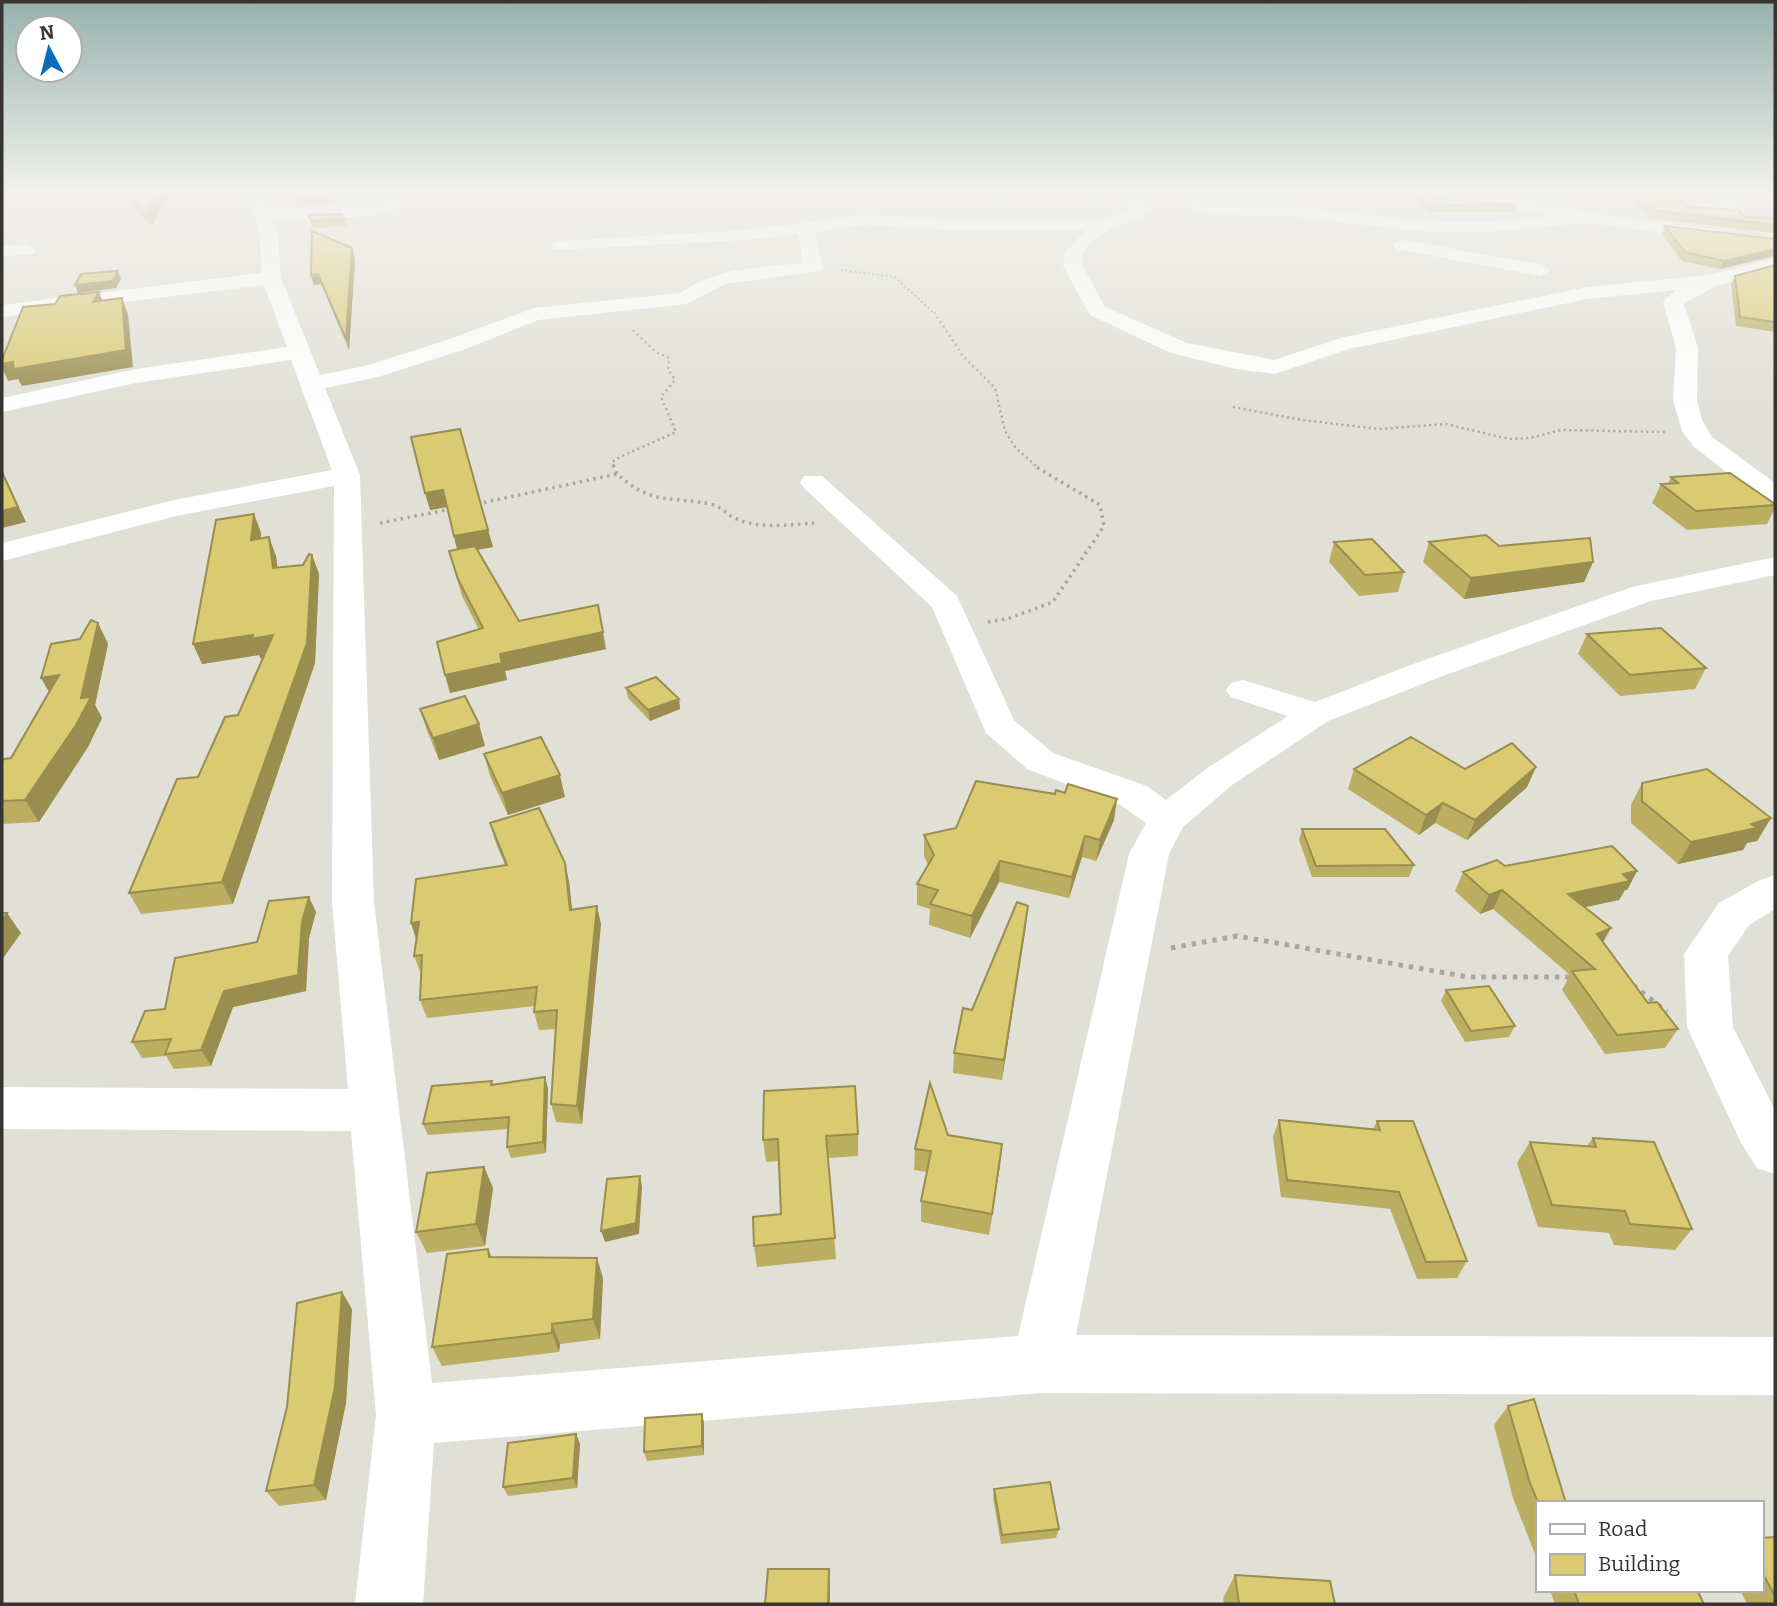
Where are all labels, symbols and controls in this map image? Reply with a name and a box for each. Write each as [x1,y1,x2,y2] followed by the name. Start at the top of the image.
[14,14,84,84] north arrow
[38,20,56,45] text: N
[1536,1501,1763,1592] legend
[1598,1516,1647,1542] text: Road
[1598,1551,1681,1577] text: Building

